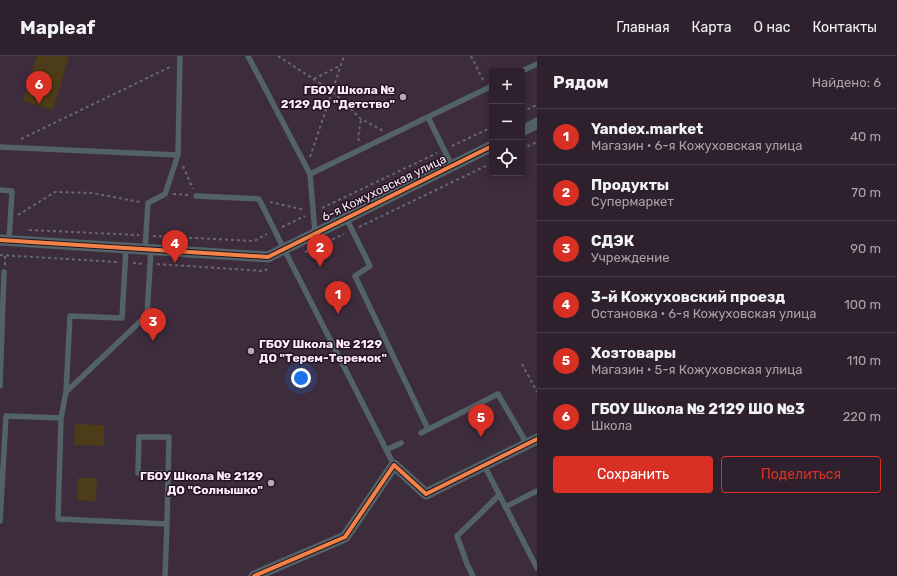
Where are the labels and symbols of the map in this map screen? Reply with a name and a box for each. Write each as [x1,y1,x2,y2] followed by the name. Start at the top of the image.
[26,71,52,104] pin: 6
[281,83,395,111] place label: ГБОУ Школа № 2129 ДО "Детство"
[398,92,408,102] marker: ГБОУ Школа № 2129 ДО "Детство"
[320,152,448,224] street label: 6-я Кожуховская улица
[162,230,188,263] pin: 4
[307,234,333,267] pin: 2
[325,281,351,314] pin: 1
[140,308,166,341] pin: 3
[259,337,387,365] place label: ГБОУ Школа № 2129 ДО "Терем-Теремок"
[246,346,256,356] marker: ГБОУ Школа № 2129 ДО "Терем-Теремок"
[291,368,311,388] your location
[468,404,494,437] pin: 5
[140,469,263,497] place label: ГБОУ Школа № 2129 ДО "Солнышко"
[266,478,276,488] marker: ГБОУ Школа № 2129 ДО "Солнышко"

